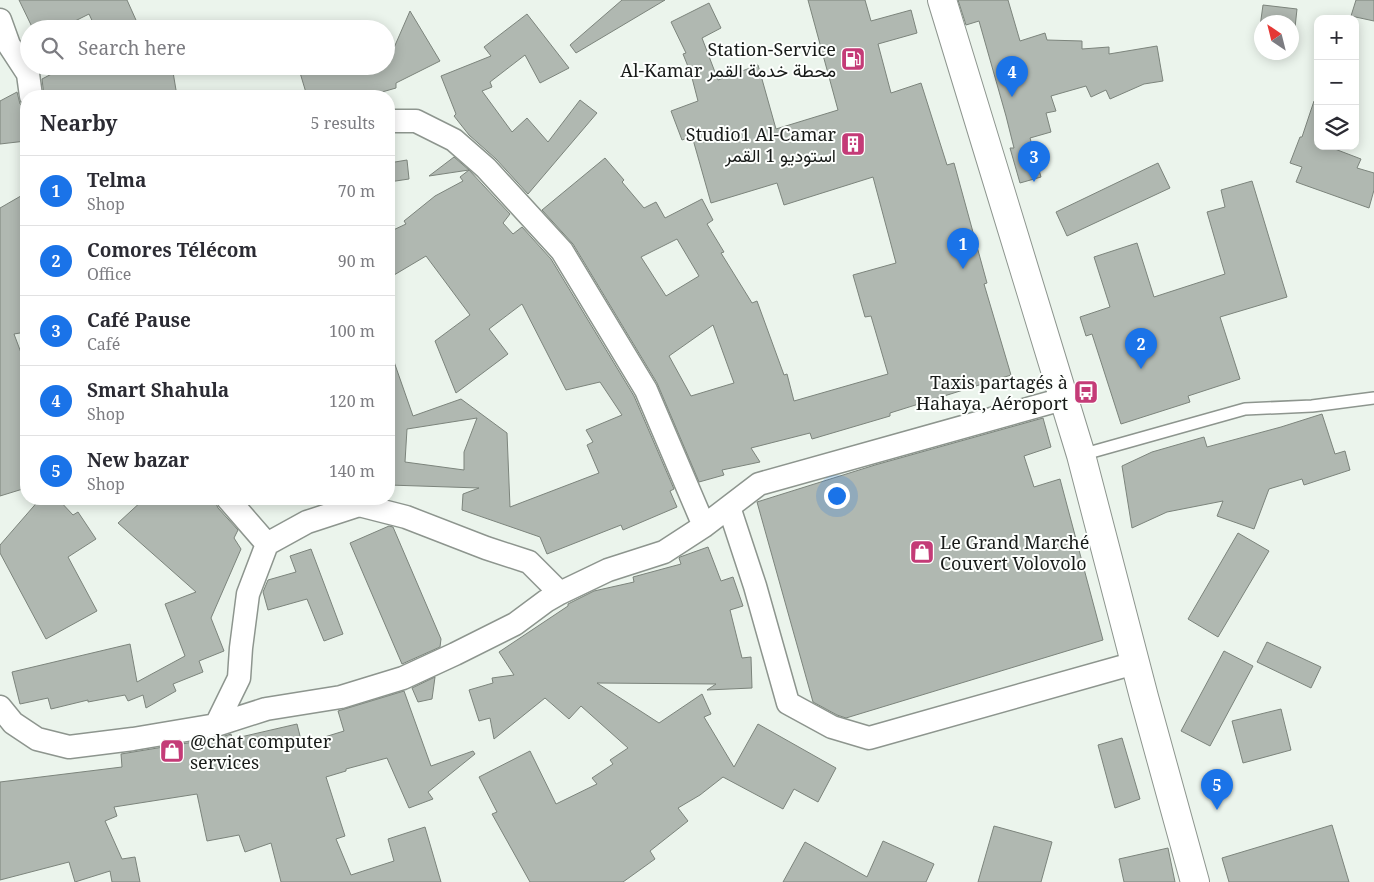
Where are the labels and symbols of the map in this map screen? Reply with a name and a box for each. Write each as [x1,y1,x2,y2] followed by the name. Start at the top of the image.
[1254,15,1299,60] north arrow
[620,37,836,82] place label: Station-Service Al-Kamar محطة خدمة القمر
[840,46,866,72] fuel station icon: Station-Service Al-Kamar محطة خدمة القمر
[996,56,1028,97] pin: 4
[686,122,837,167] place label: Studio1 Al-Camar استوديو 1 القمر
[840,131,866,157] building icon: Studio1 Al-Camar استوديو 1 القمر
[1018,141,1050,182] pin: 3
[947,228,979,269] pin: 1
[1125,328,1157,369] pin: 2
[916,370,1068,415] place label: Taxis partagés à Hahaya, Aéroport
[1073,379,1099,405] bus stop icon: Taxis partagés à Hahaya, Aéroport
[824,483,850,509] your location
[940,530,1089,575] place label: Le Grand Marché Couvert Volovolo
[909,539,935,565] shop icon: Le Grand Marché Couvert Volovolo
[190,729,332,774] place label: @chat computer services
[159,738,185,764] shop icon: @chat computer services
[1201,769,1233,810] pin: 5

